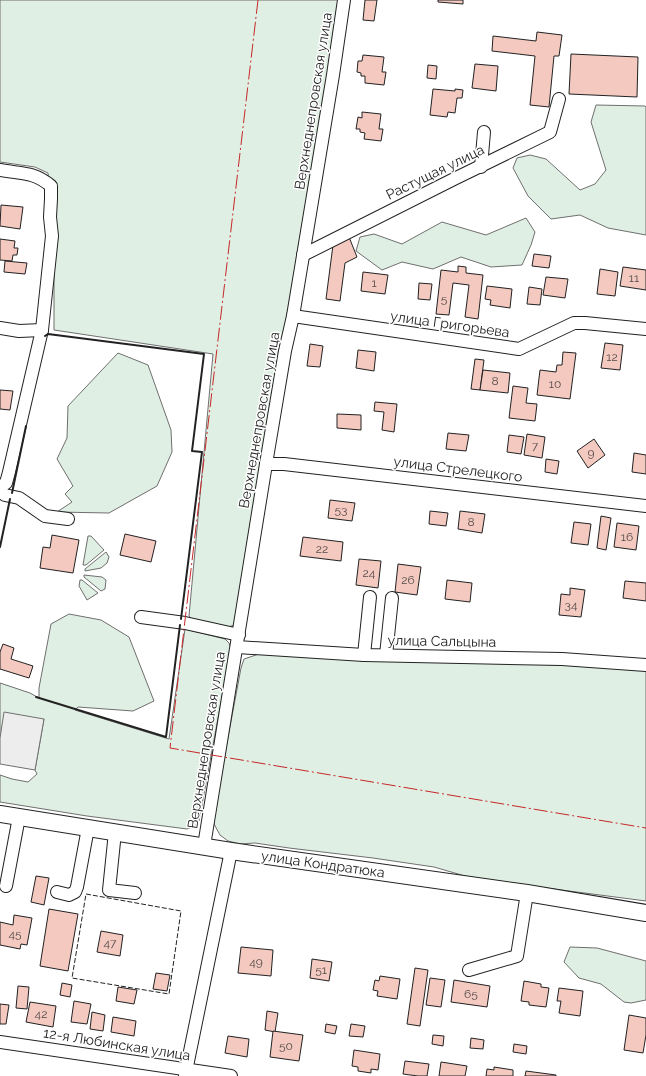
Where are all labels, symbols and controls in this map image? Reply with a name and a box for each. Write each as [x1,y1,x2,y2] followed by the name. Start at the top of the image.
[291,11,335,191] street label: Верхнеднепровская улица
[383,141,487,203] street label: Растущая улица
[629,271,639,285] house number: 11
[371,276,377,290] house number: 1
[441,292,448,306] house number: 5
[389,308,511,340] street label: улица Григорьева
[236,330,282,510] street label: Верхнеднепровская улица
[606,350,618,364] house number: 12
[491,374,499,388] house number: 8
[549,377,561,391] house number: 10
[532,439,539,453] house number: 7
[587,446,595,460] house number: 9
[393,453,523,485] street label: улица Стрелецкого
[335,503,347,517] house number: 53
[467,515,475,529] house number: 8
[621,530,633,544] house number: 16
[316,542,328,556] house number: 22
[363,566,376,580] house number: 24
[401,573,415,587] house number: 26
[565,598,578,612] house number: 34
[388,632,496,650] street label: улица Сальцына
[184,650,228,830] street label: Верхнеднепровская улица
[260,847,386,881] street label: улица Кондратюка
[8,927,22,941] house number: 45
[104,936,117,950] house number: 47
[249,955,263,969] house number: 49
[315,963,327,977] house number: 51
[464,987,478,1001] house number: 65
[35,1007,47,1021] house number: 42
[42,1024,192,1064] street label: 12-я Любинская улица
[279,1039,293,1053] house number: 50

